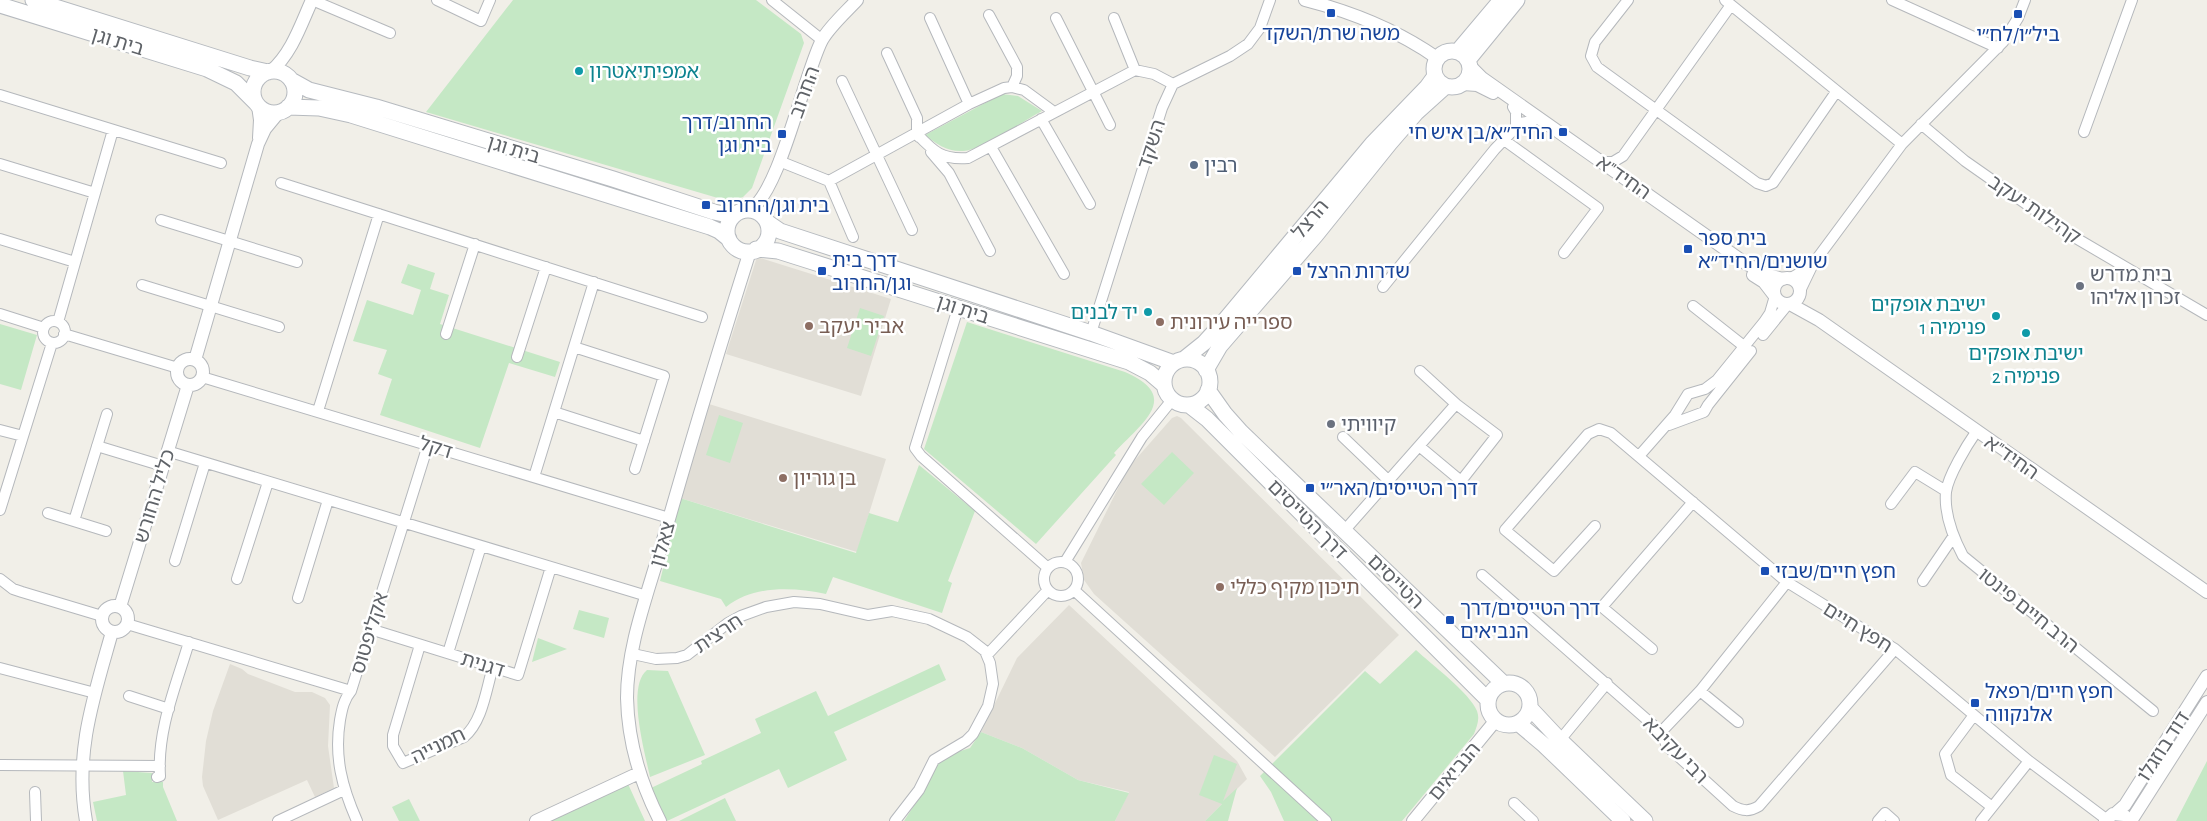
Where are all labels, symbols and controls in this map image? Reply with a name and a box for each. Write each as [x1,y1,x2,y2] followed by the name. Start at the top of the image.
[1325,7,1337,19] marker: משה שרת/השקד
[2012,8,2024,20] marker: ביל״ו/לח״י
[89,24,146,59] street label: בית וגן
[1262,24,1400,44] place label: משה שרת/השקד
[1976,25,2060,45] place label: ביל״ו/לח״י
[589,62,699,82] place label: אמפיתיאטרון
[786,64,824,121] street label: החרוב
[573,65,585,77] marker: אמפיתיאטרון
[681,113,772,156] place label: החרוב/דרך בית וגן
[1135,117,1169,171] street label: השקד
[1408,123,1553,143] place label: החיד״א/בן איש חי
[1557,126,1569,138] marker: החיד״א/בן איש חי
[776,128,788,140] marker: החרוב/דרך בית וגן
[485,132,542,167] street label: בית וגן
[1593,152,1654,203] street label: החיד"א
[1204,156,1238,176] place label: רבין
[1188,159,1200,171] marker: רבין
[1985,172,2084,248] street label: קהילות יעקב
[716,196,829,216] place label: בית וגן/החרוב
[1289,196,1333,243] street label: הרצל
[700,199,712,211] marker: בית וגן/החרוב
[1698,229,1828,272] place label: בית ספר שושנים/החיד״א
[1682,243,1694,255] marker: בית ספר שושנים/החיד״א
[832,251,911,294] place label: דרך בית וגן/החרוב
[1307,262,1410,282] place label: שדרות הרצל
[816,265,828,277] marker: דרך בית וגן/החרוב
[1291,265,1303,277] marker: שדרות הרצל
[2090,265,2180,308] place label: בית מדרש זכרון אליהו
[2074,280,2086,292] marker: בית מדרש זכרון אליהו
[934,292,991,328] street label: בית וגן
[1871,295,1986,338] place label: ישיבת אופקים פנימיה 1
[1071,303,1138,323] place label: יד לבנים
[1142,306,1154,318] marker: יד לבנים
[1990,310,2002,322] marker: ישיבת אופקים פנימיה 1
[1170,313,1293,333] place label: ספרייה עירונית
[1154,316,1166,328] marker: ספרייה עירונית
[819,317,904,337] place label: אביר יעקב
[803,320,815,332] marker: אביר יעקב
[2020,327,2032,339] marker: ישיבת אופקים פנימיה 2
[1968,344,2084,387] place label: ישיבת אופקים פנימיה 2
[1341,415,1396,435] place label: קיוויתי
[1325,418,1337,430] marker: קיוויתי
[1981,432,2042,483] street label: החיד"א
[417,433,455,463] street label: דקל
[131,447,179,546] street label: כליל החורש
[793,469,857,489] place label: בן גוריון
[777,472,789,484] marker: בן גוריון
[1264,476,1351,563] street label: דרך הטייסים
[1320,479,1478,499] place label: דרך הטייסים/האר״י
[1304,482,1316,494] marker: דרך הטייסים/האר״י
[647,519,679,569] street label: צאלון
[1364,551,1427,613] street label: הטייסים
[1775,562,1896,582] place label: חפץ חיים/שבזי
[1759,565,1771,577] marker: חפץ חיים/שבזי
[1975,565,2082,657] street label: הרב חיים פינטו
[1230,578,1360,598] place label: תיכון מקיף כללי
[1214,581,1226,593] marker: תיכון מקיף כללי
[348,590,392,677] street label: אקליפטוס
[1460,599,1600,642] place label: דרך הטייסים/דרך הנביאים
[1819,599,1896,657] street label: חפץ חיים
[691,611,746,657] street label: חרצית
[1444,614,1456,626] marker: דרך הטייסים/דרך הנביאים
[458,649,507,681] street label: דגנית
[1985,682,2113,725] place label: חפץ חיים/רפאל אלנקווה
[1969,697,1981,709] marker: חפץ חיים/רפאל אלנקווה
[2134,708,2194,785] street label: דוד בוזגלו
[1639,714,1711,788] street label: רבי עקיבא
[408,724,469,768] street label: חמנייה
[1425,739,1485,804] street label: הנביאים

